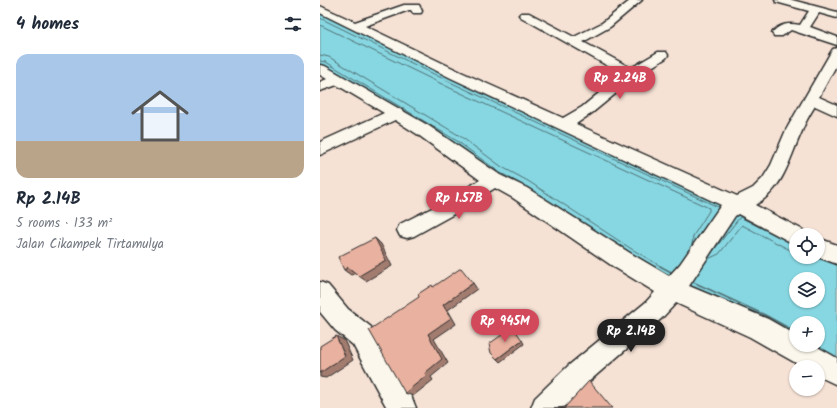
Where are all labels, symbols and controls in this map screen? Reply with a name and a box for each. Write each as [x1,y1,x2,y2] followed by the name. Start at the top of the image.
[16,11,79,38] text: 4 homes
[282,13,304,35] icon: filters
[579,66,661,100] pin: Rp 2.24B
[593,68,647,89] text: Rp 2.24B
[124,80,196,152] icon: home
[16,186,81,213] text: Rp 2.14B
[418,186,500,220] pin: Rp 1.57B
[435,188,483,209] text: Rp 1.57B
[16,213,112,234] text: 5 rooms · 133 m²
[789,228,825,396] map controls
[789,228,825,264] button: locate
[16,234,164,255] text: Jalan Cikampek Tirtamulya
[789,272,825,308] button: layers
[468,309,542,343] pin: Rp 945M
[480,311,530,332] text: Rp 945M
[789,316,825,352] button: +
[590,319,672,353] pin: Rp 2.14B
[606,321,656,342] text: Rp 2.14B
[789,360,825,396] button: −

